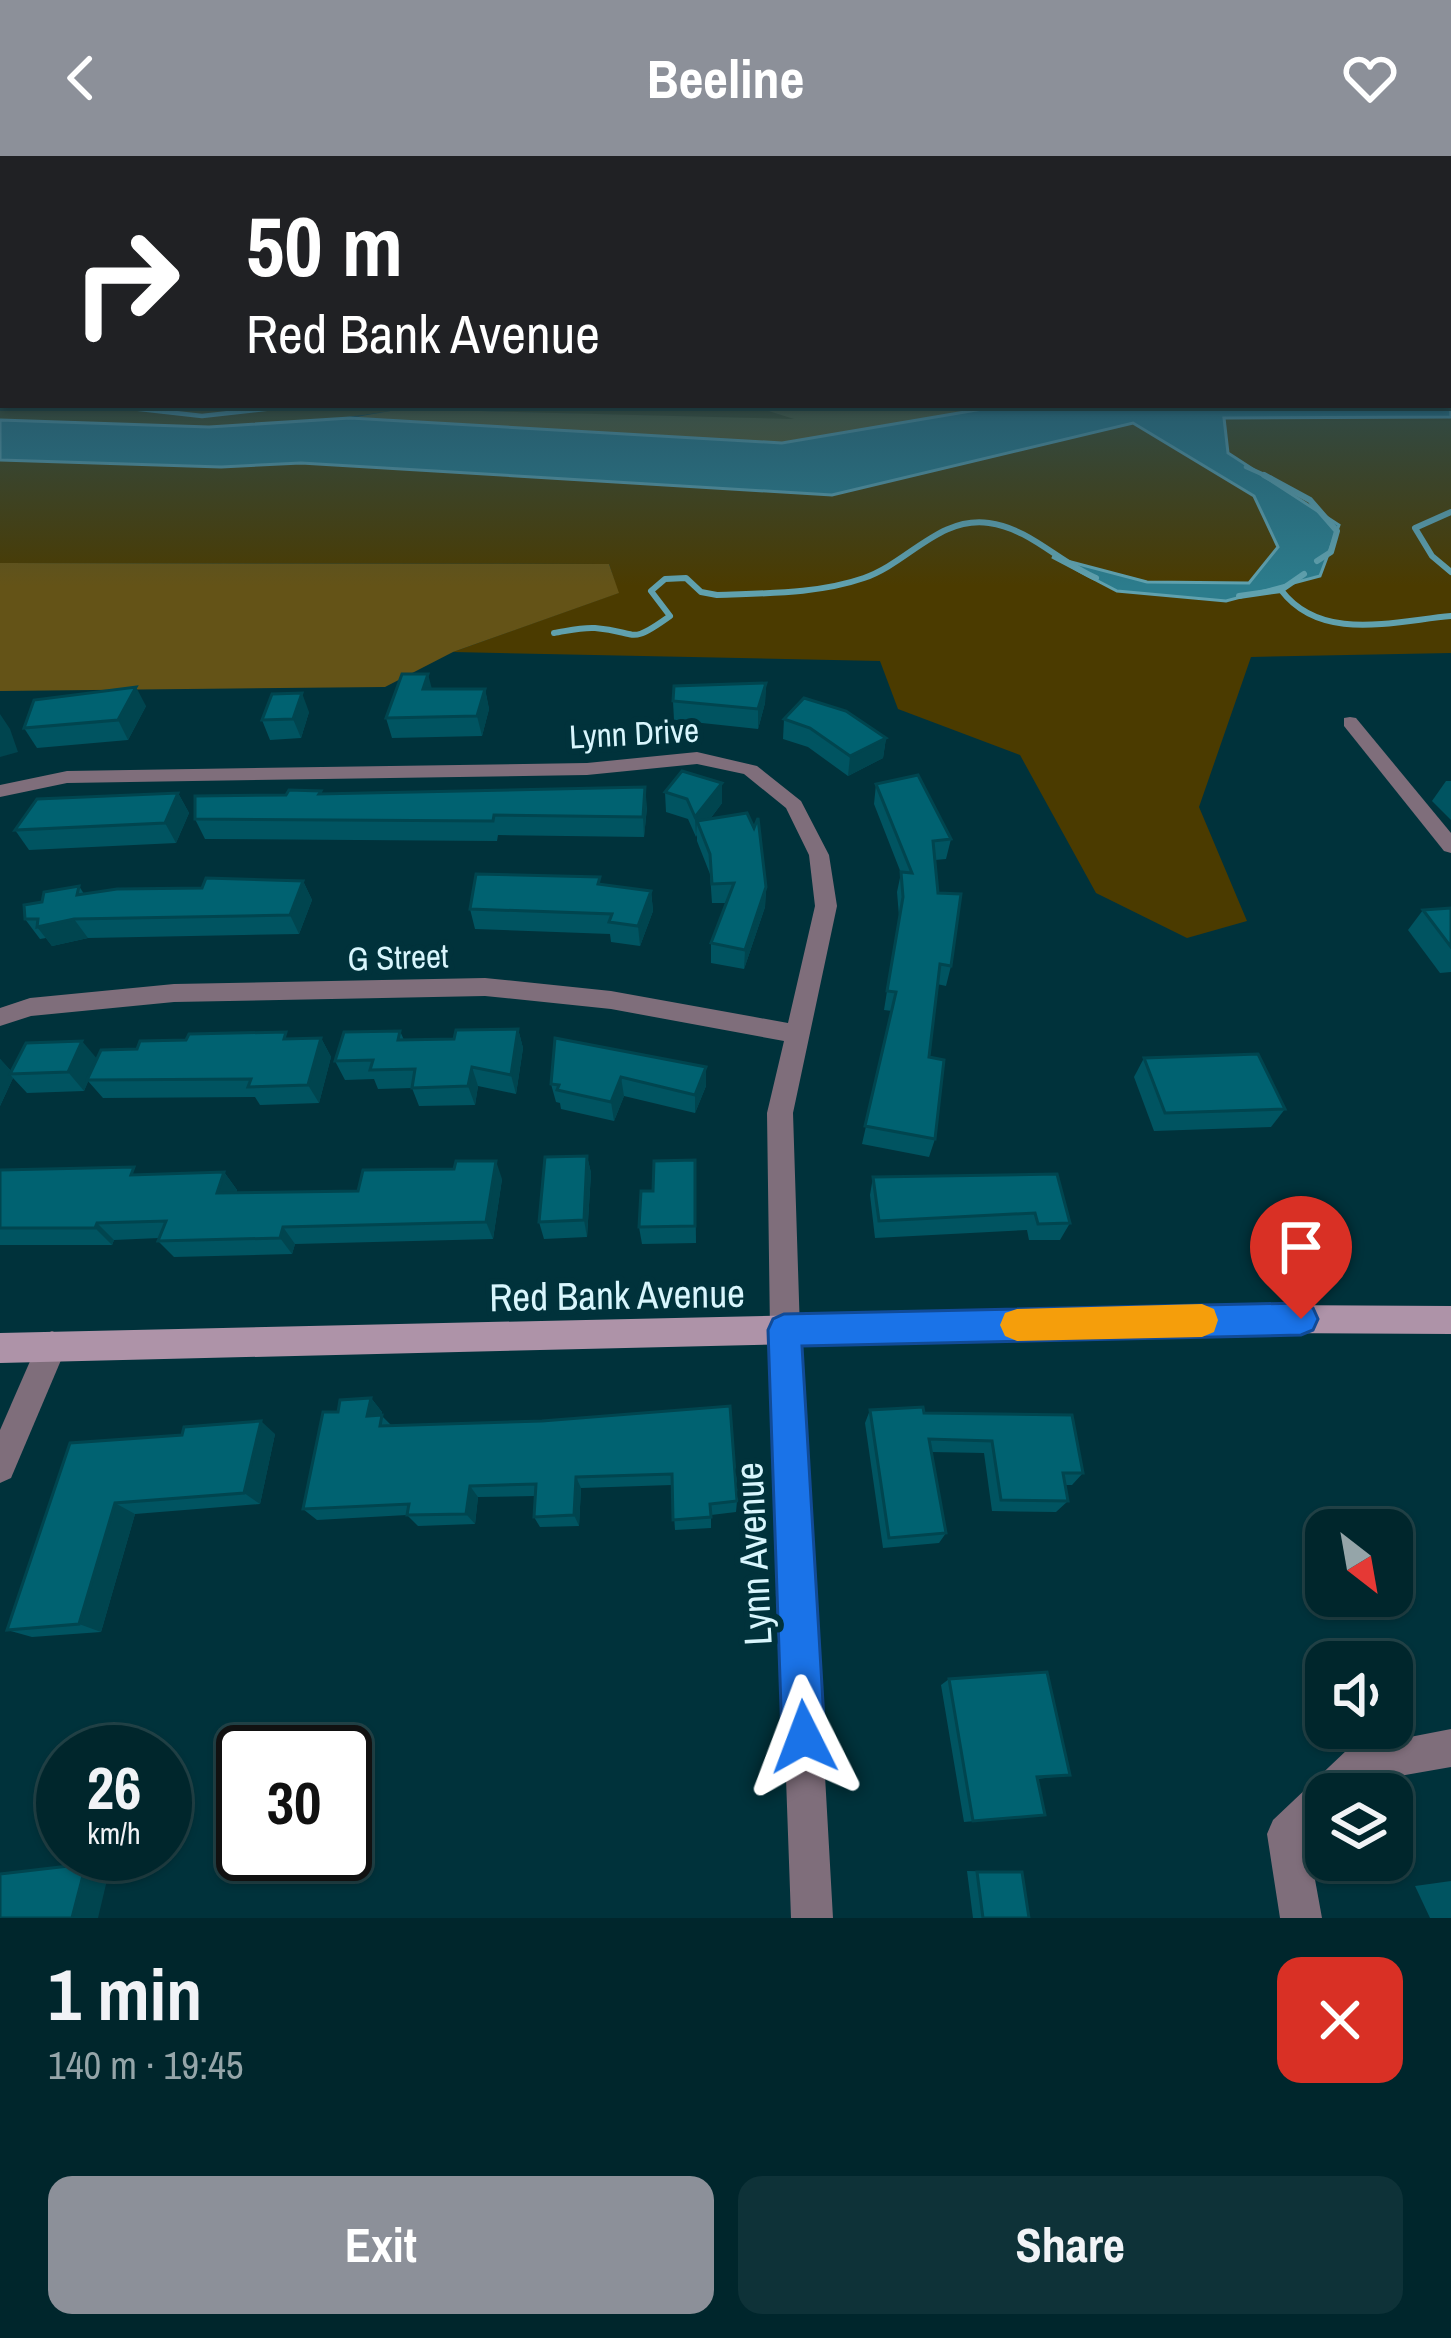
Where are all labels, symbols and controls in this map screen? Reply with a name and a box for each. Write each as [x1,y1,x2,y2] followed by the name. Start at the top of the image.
[647,42,804,115] text: Beeline
[48,45,114,111] icon: back
[1337,45,1403,111] icon: heart
[246,189,403,302] text: 50 m
[48,204,204,360] icon: right
[246,297,600,370] text: Red Bank Avenue
[568,708,700,758] street label: Lynn Drive
[347,933,449,981] street label: G Street
[1250,1196,1352,1319] pin
[1268,1214,1334,1280] icon: arrive
[489,1267,745,1323] street label: Red Bank Avenue
[722,1461,784,1647] street label: Lynn Avenue
[1305,1509,1413,1617] north arrow
[1305,1509,1413,1881] map controls
[1305,1641,1413,1749] button: sound
[741,1674,867,1800] position arrow
[216,1725,372,1881] speed limit sign: 30
[87,1747,141,1828] text: 26
[1305,1773,1413,1881] button: layers
[87,1813,141,1853] text: km/h
[48,1945,202,2042] text: 1 min
[1277,1957,1403,2083] button: close
[48,2039,244,2091] text: 140 m · 19:45
[48,2176,714,2314] button: Exit
[738,2176,1403,2314] button: Share

